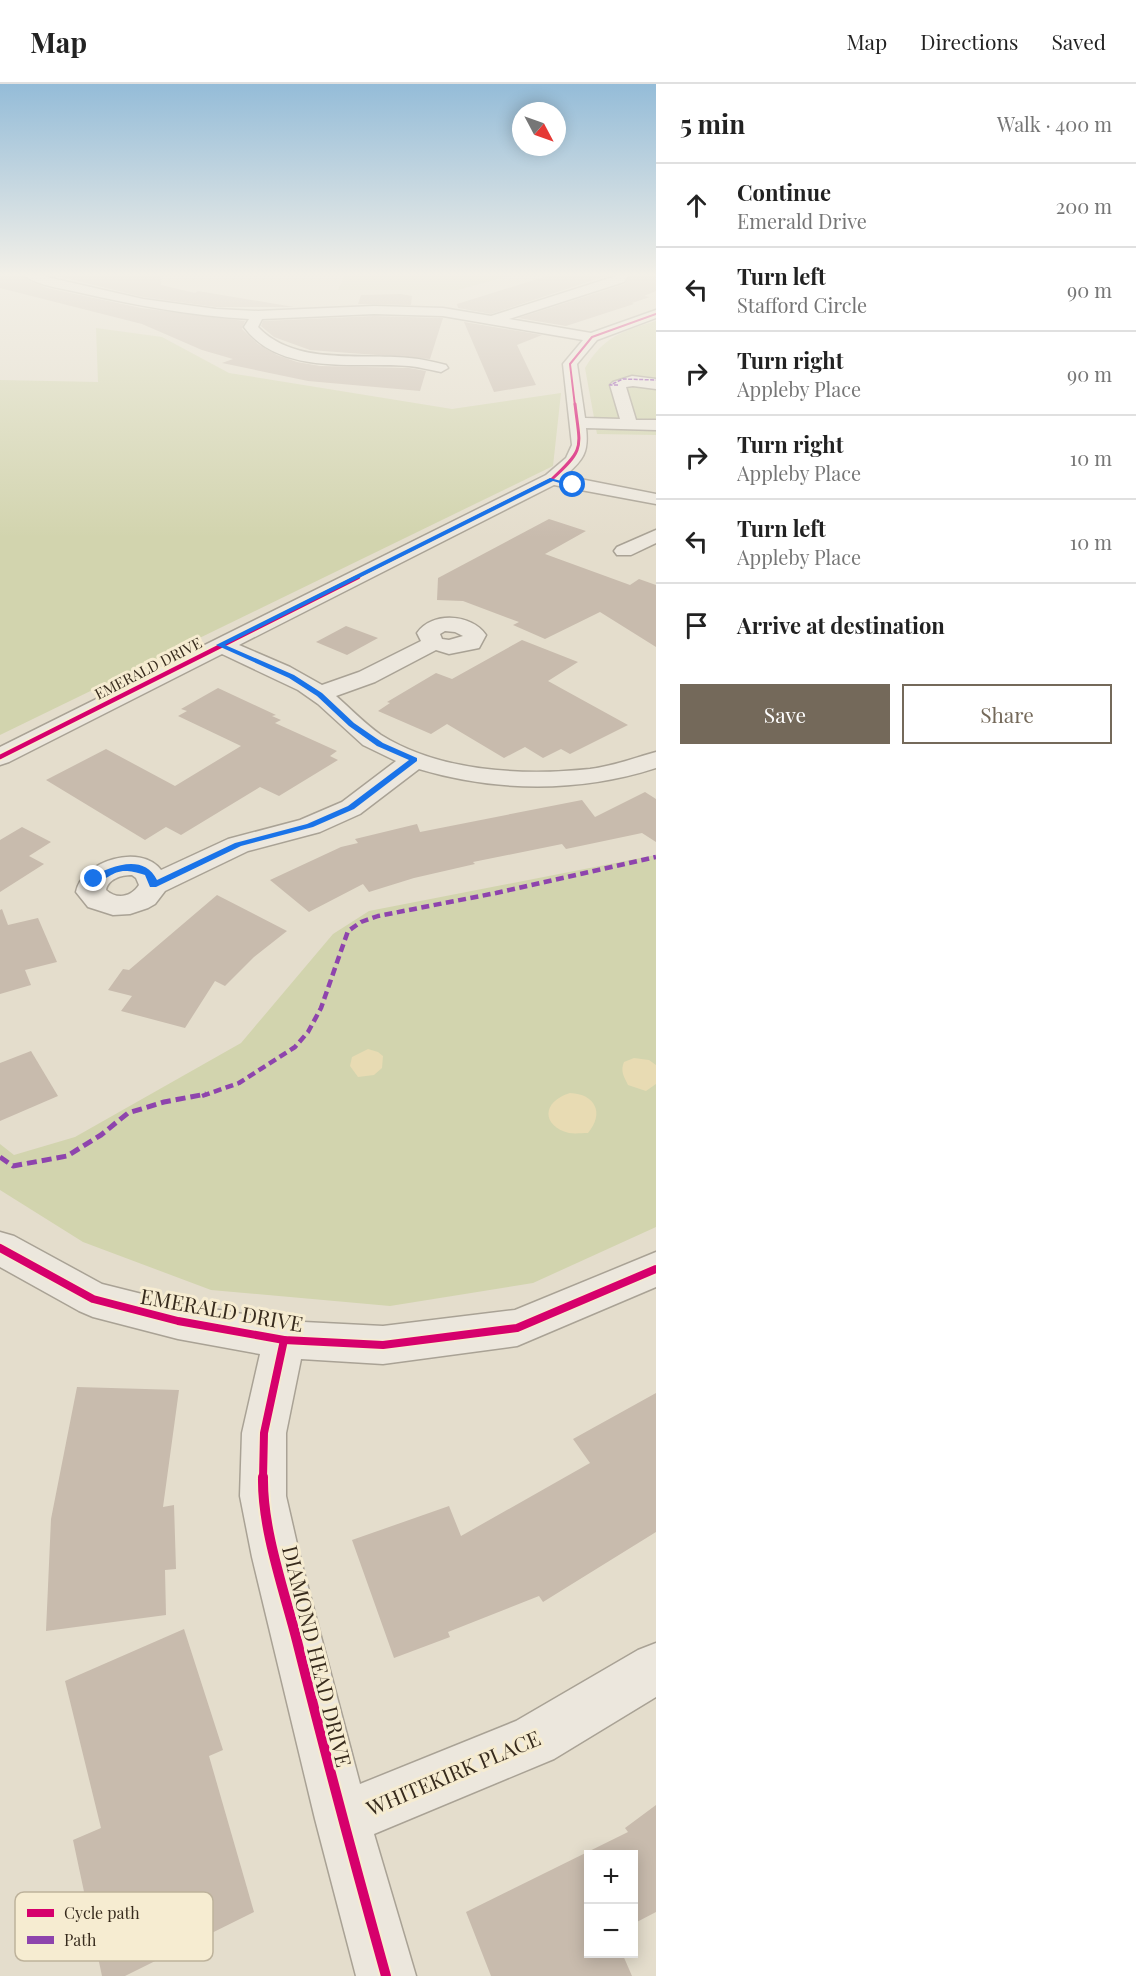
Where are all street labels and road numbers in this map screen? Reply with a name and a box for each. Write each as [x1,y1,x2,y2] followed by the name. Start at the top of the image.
[91,632,205,704] street label: EMERALD DRIVE
[138,1281,306,1337] street label: EMERALD DRIVE
[277,1542,359,1770] street label: DIAMOND HEAD DRIVE
[361,1723,544,1822] street label: WHITEKIRK PLACE

